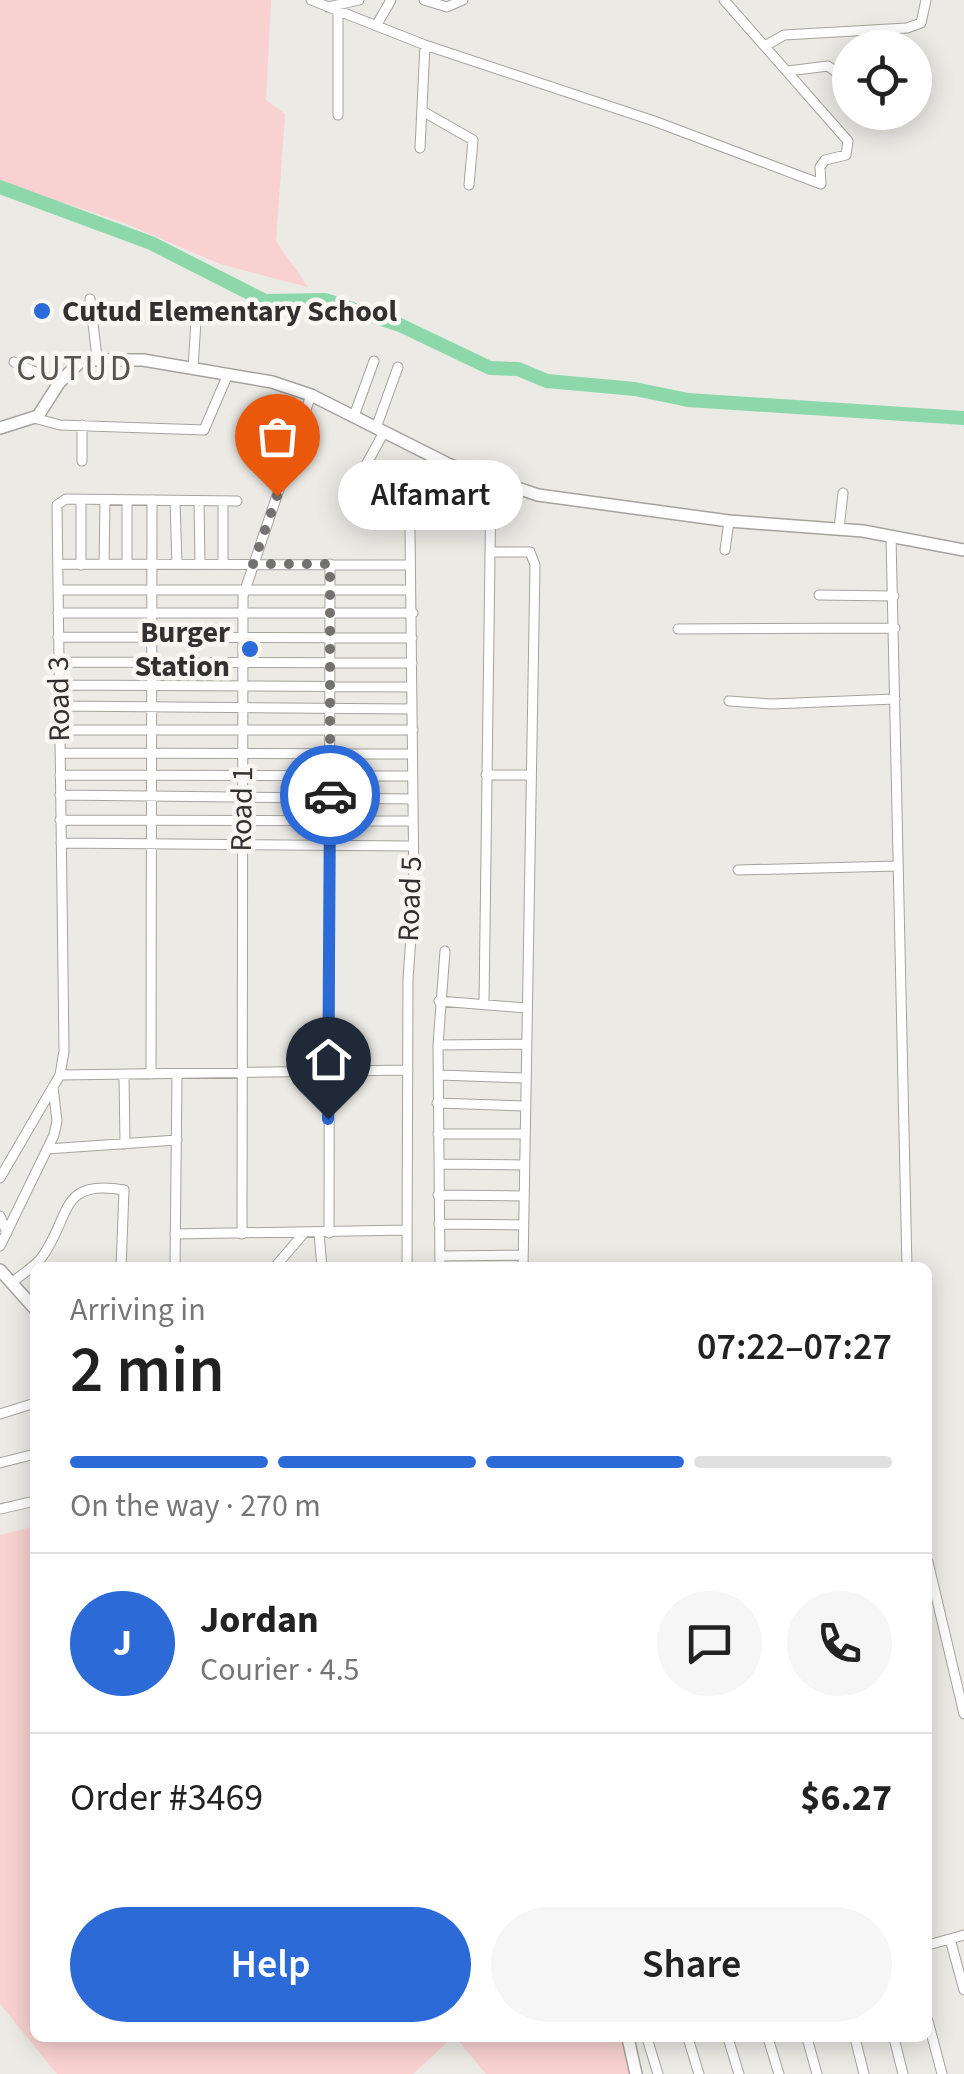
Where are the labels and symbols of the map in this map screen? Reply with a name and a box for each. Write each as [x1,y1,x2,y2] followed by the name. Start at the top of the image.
[62,290,398,333] place label: Cutud Elementary School
[31,300,53,322] marker: Cutud Elementary School
[16,344,134,394] district label: CUTUD
[235,394,320,497] pin
[337,461,522,531] callout: Alfamart
[134,611,230,688] place label: Burger Station
[239,638,261,660] marker: Burger Station
[37,656,81,742] street label: Road 3
[280,745,380,845] courier
[220,766,264,852] street label: Road 1
[387,856,433,942] street label: Road 5
[286,1017,371,1120] pin

